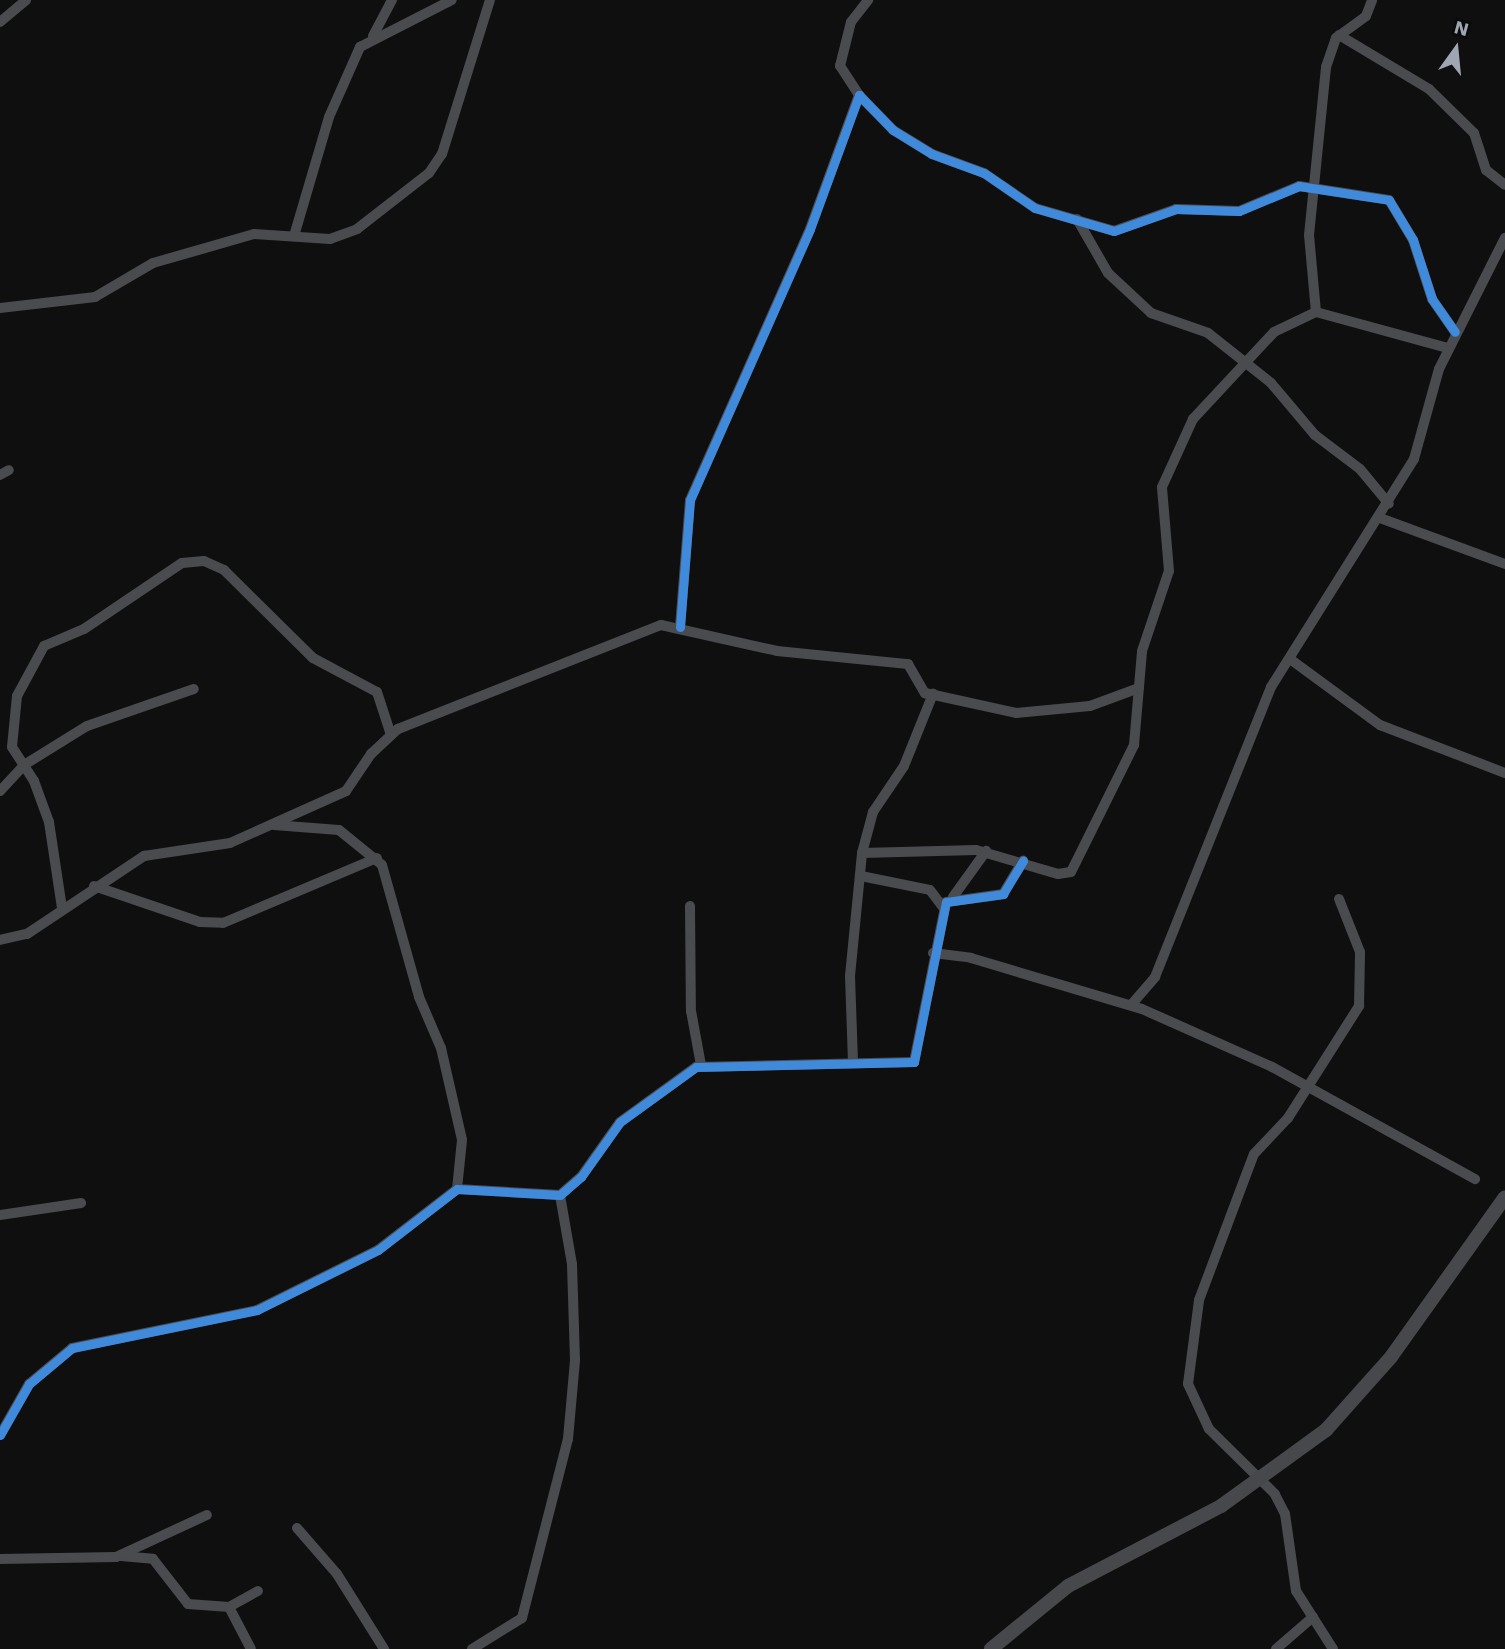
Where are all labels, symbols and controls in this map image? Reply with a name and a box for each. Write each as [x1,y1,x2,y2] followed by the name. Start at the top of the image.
[1421,14,1491,84] north arrow
[1452,15,1471,41] text: N

